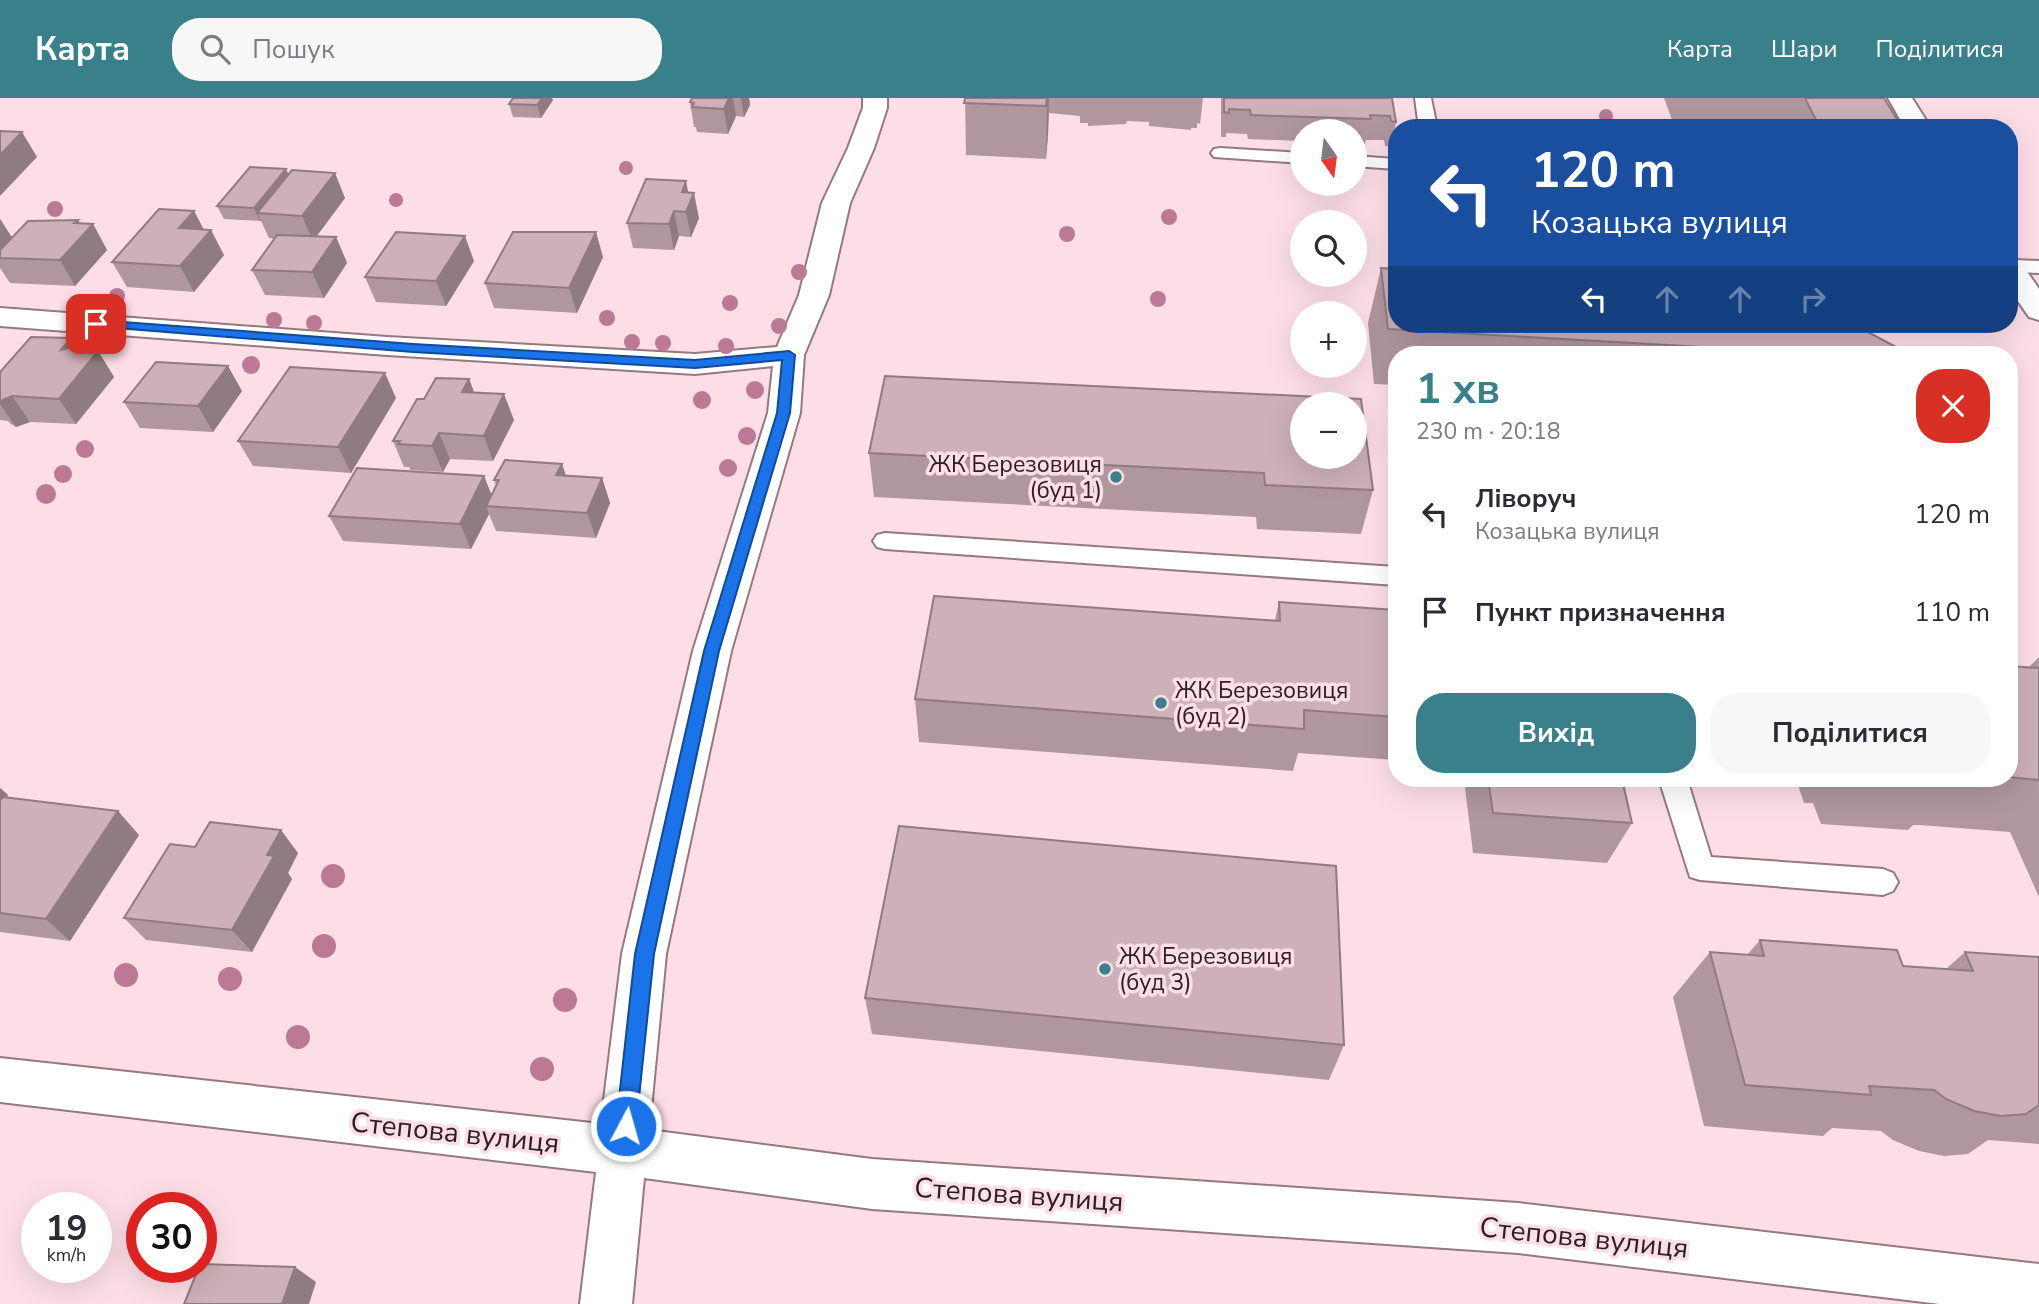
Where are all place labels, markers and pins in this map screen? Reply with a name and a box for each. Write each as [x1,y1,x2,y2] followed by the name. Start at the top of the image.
[66,294,126,354] pin
[929,449,1102,506] place label: ЖК Березовиця (буд 1)
[1108,469,1124,485] marker: ЖК Березовиця (буд 1)
[1175,675,1348,732] place label: ЖК Березовиця (буд 2)
[1153,695,1169,711] marker: ЖК Березовиця (буд 2)
[1119,941,1292,998] place label: ЖК Березовиця (буд 3)
[1097,961,1113,977] marker: ЖК Березовиця (буд 3)

